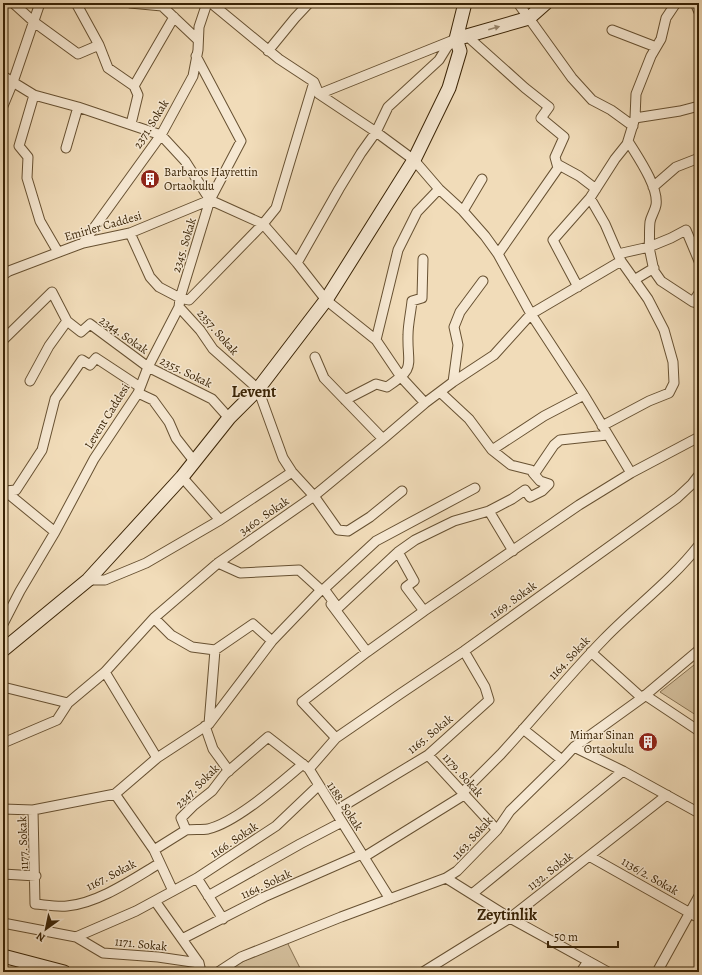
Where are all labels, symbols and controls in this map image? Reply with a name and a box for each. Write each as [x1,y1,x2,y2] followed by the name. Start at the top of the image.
[488,25,500,31] one-way arrow
[130,96,172,152] street label: 2371. Sokak
[164,164,258,194] place label: Barbaros Hayrettin Ortaokulu
[139,168,161,190] building icon: Barbaros Hayrettin Ortaokulu
[63,207,143,245] street label: Emirler Caddesi
[168,216,200,274] street label: 2345. Sokak
[194,306,242,358] street label: 2357. Sokak
[96,312,152,358] street label: 2344. Sokak
[157,352,215,392] street label: 2355. Sokak
[80,380,134,452] street label: Levent Caddesi
[232,381,277,403] district label: Levent
[236,493,292,539] street label: 3460. Sokak
[486,578,540,622] street label: 1169. Sokak
[545,633,593,683] street label: 1164. Sokak
[404,711,456,757] street label: 1165. Sokak
[570,727,634,757] place label: Mimar Sinan Ortaokulu
[637,731,659,753] building icon: Mimar Sinan Ortaokulu
[439,750,487,800] street label: 1179. Sokak
[171,760,223,812] street label: 2347. Sokak
[323,779,367,833] street label: 1188. Sokak
[448,813,496,863] street label: 1163. Sokak
[14,816,32,870] street label: 1177. Sokak
[207,818,261,862] street label: 1166. Sokak
[524,848,576,894] street label: 1132. Sokak
[618,853,682,899] street label: 1136/2. Sokak
[83,856,139,894] street label: 1167. Sokak
[238,865,294,903] street label: 1164. Sokak
[477,904,538,926] district label: Zeytinlik
[26,909,66,949] north arrow
[548,923,618,949] scale bar
[33,928,48,945] text: N
[554,929,578,945] text: 50 m
[114,933,168,955] street label: 1171. Sokak

